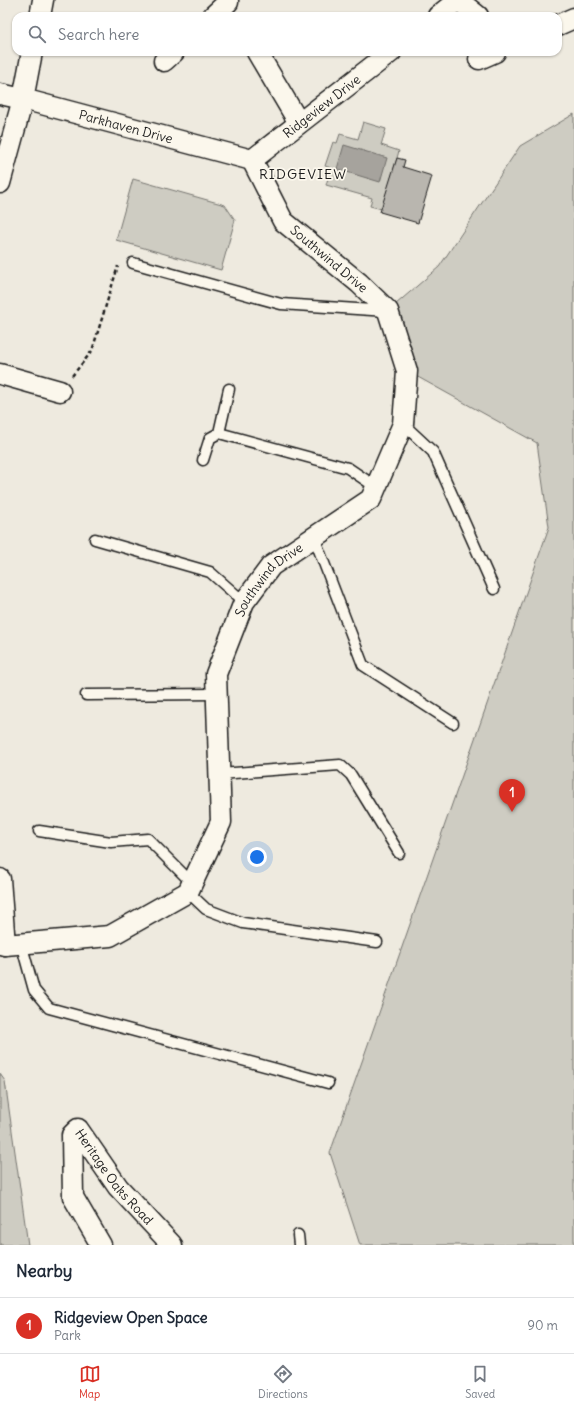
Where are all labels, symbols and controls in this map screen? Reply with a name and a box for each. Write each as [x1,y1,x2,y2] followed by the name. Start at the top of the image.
[12,12,562,56] search box
[26,23,48,45] icon: search
[58,25,139,44] text: Search here
[279,71,364,141] street label: Ridgeview Drive
[77,106,175,147] street label: Parkhaven Drive
[259,165,347,183] district label: RIDGEVIEW
[287,222,371,296] street label: Southwind Drive
[231,539,306,619] street label: Southwind Drive
[499,779,525,812] pin: 1
[247,847,267,867] your location
[72,1125,157,1228] street label: Heritage Oaks Road
[16,1260,72,1282] text: Nearby
[54,1308,208,1327] text: Ridgeview Open Space
[26,1317,32,1334] text: 1
[527,1317,558,1334] text: 90 m
[54,1327,81,1344] text: Park
[79,1363,101,1401] tab: Map
[258,1363,308,1401] tab: Directions
[465,1363,495,1401] tab: Saved

